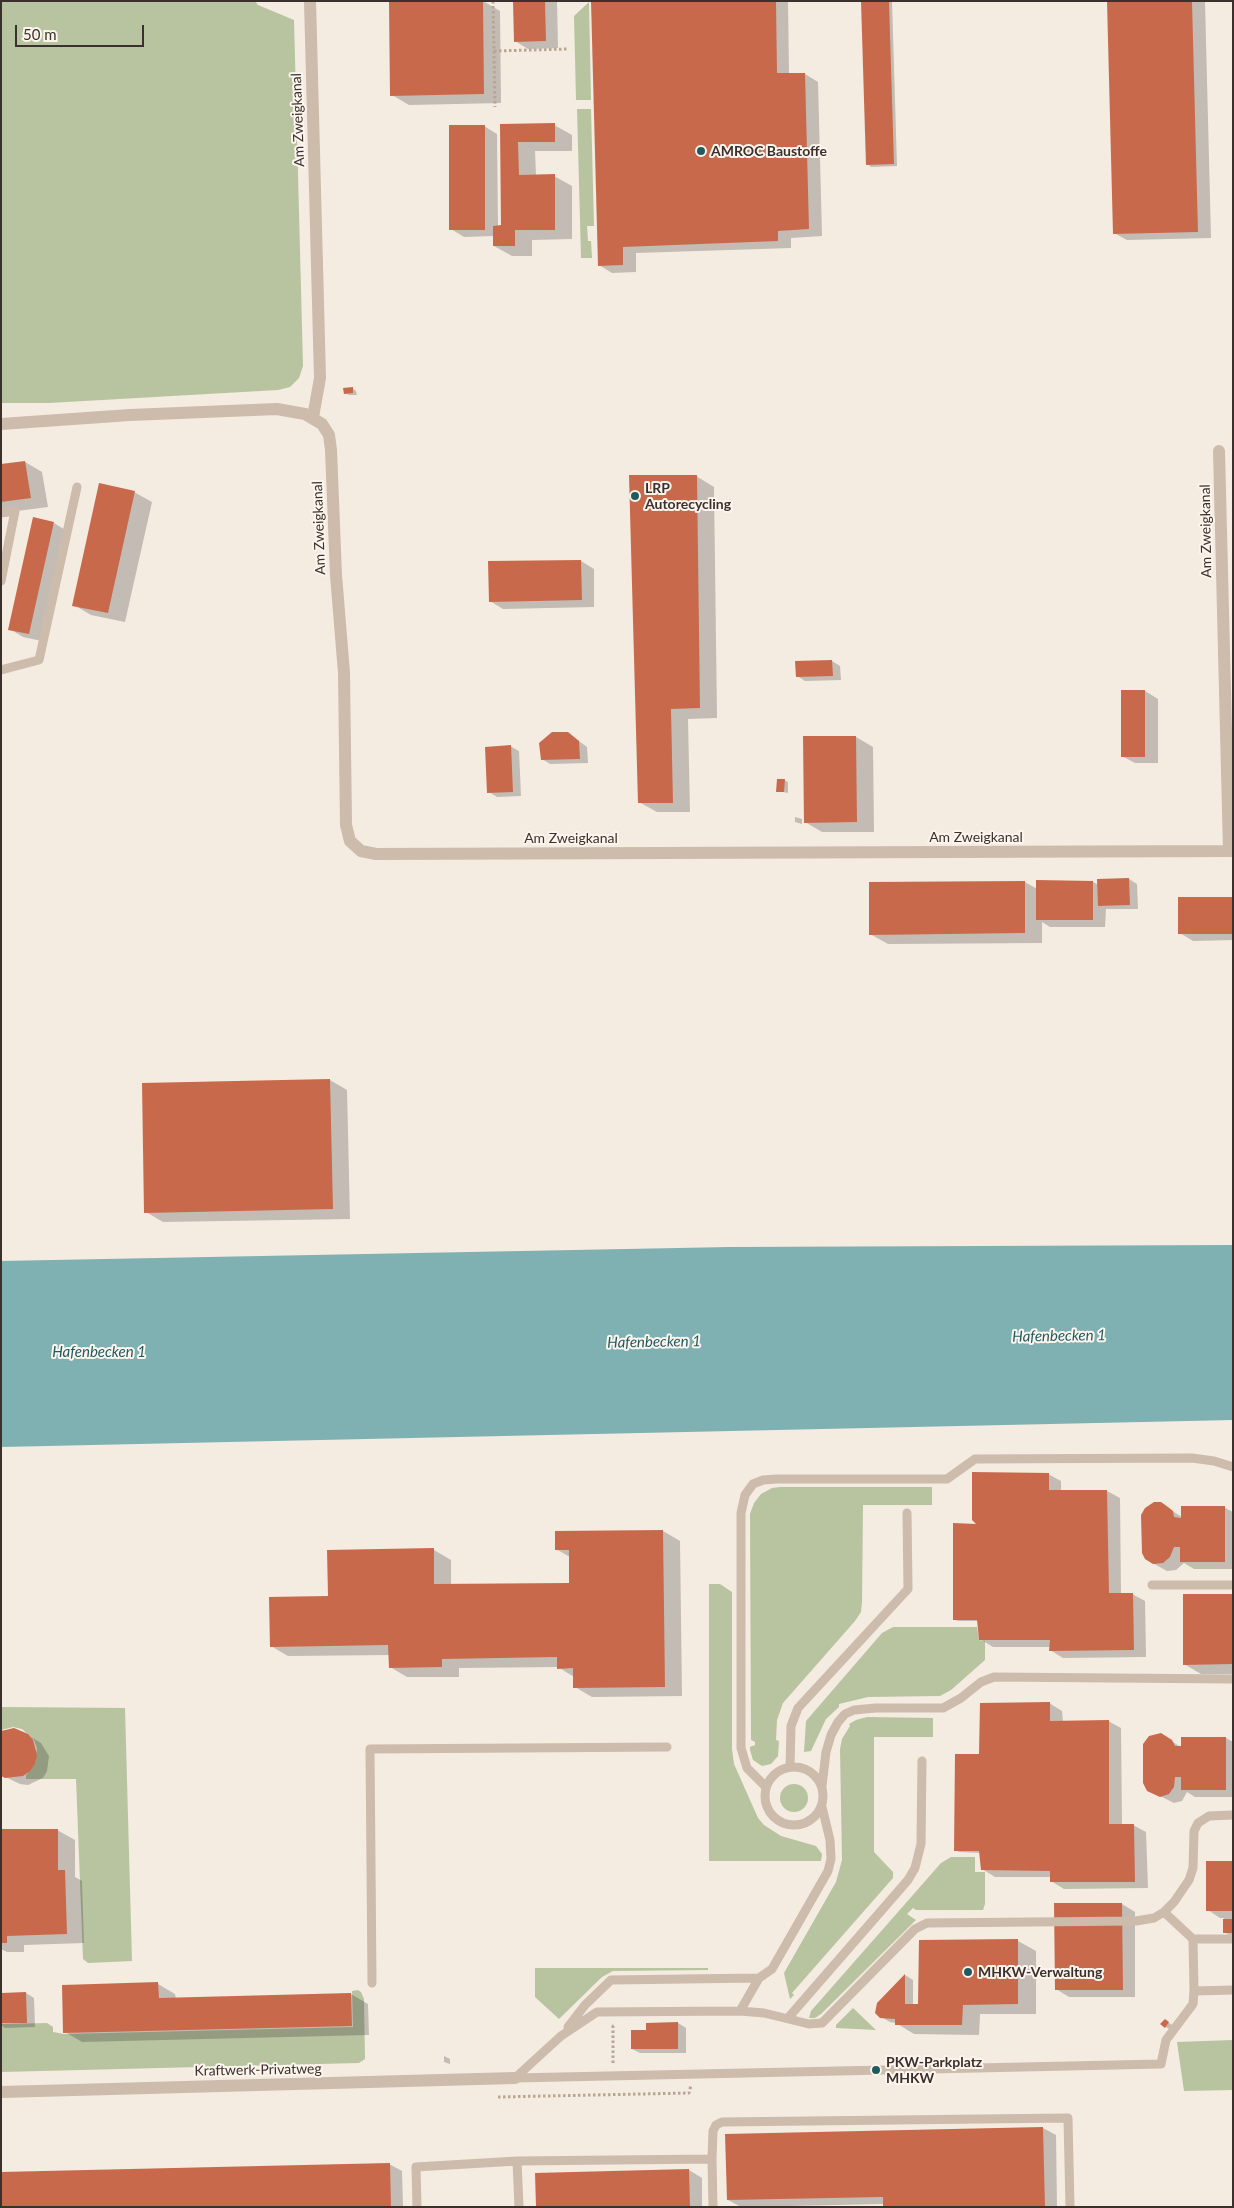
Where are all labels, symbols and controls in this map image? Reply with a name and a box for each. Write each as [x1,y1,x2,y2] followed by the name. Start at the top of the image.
[18,15,146,47] scale bar
[23,25,57,43] text: 50 m
[288,73,308,167] street label: Am Zweigkanal
[711,143,827,159] place label: AMROC Baustoffe
[695,145,707,157] marker: AMROC Baustoffe
[645,480,731,512] place label: LRP Autorecycling
[309,481,329,575] street label: Am Zweigkanal
[1197,484,1215,578] street label: Am Zweigkanal
[629,490,641,502] marker: LRP Autorecycling
[929,829,1023,845] street label: Am Zweigkanal
[524,830,618,846] street label: Am Zweigkanal
[1012,1326,1106,1346] water label: Hafenbecken 1
[607,1332,701,1352] water label: Hafenbecken 1
[52,1343,146,1361] water label: Hafenbecken 1
[978,1964,1102,1980] place label: MHKW-Verwaltung
[962,1966,974,1978] marker: MHKW-Verwaltung
[886,2054,982,2086] place label: PKW-Parkplatz MHKW
[194,2060,322,2080] street label: Kraftwerk-Privatweg
[870,2064,882,2076] marker: PKW-Parkplatz MHKW

